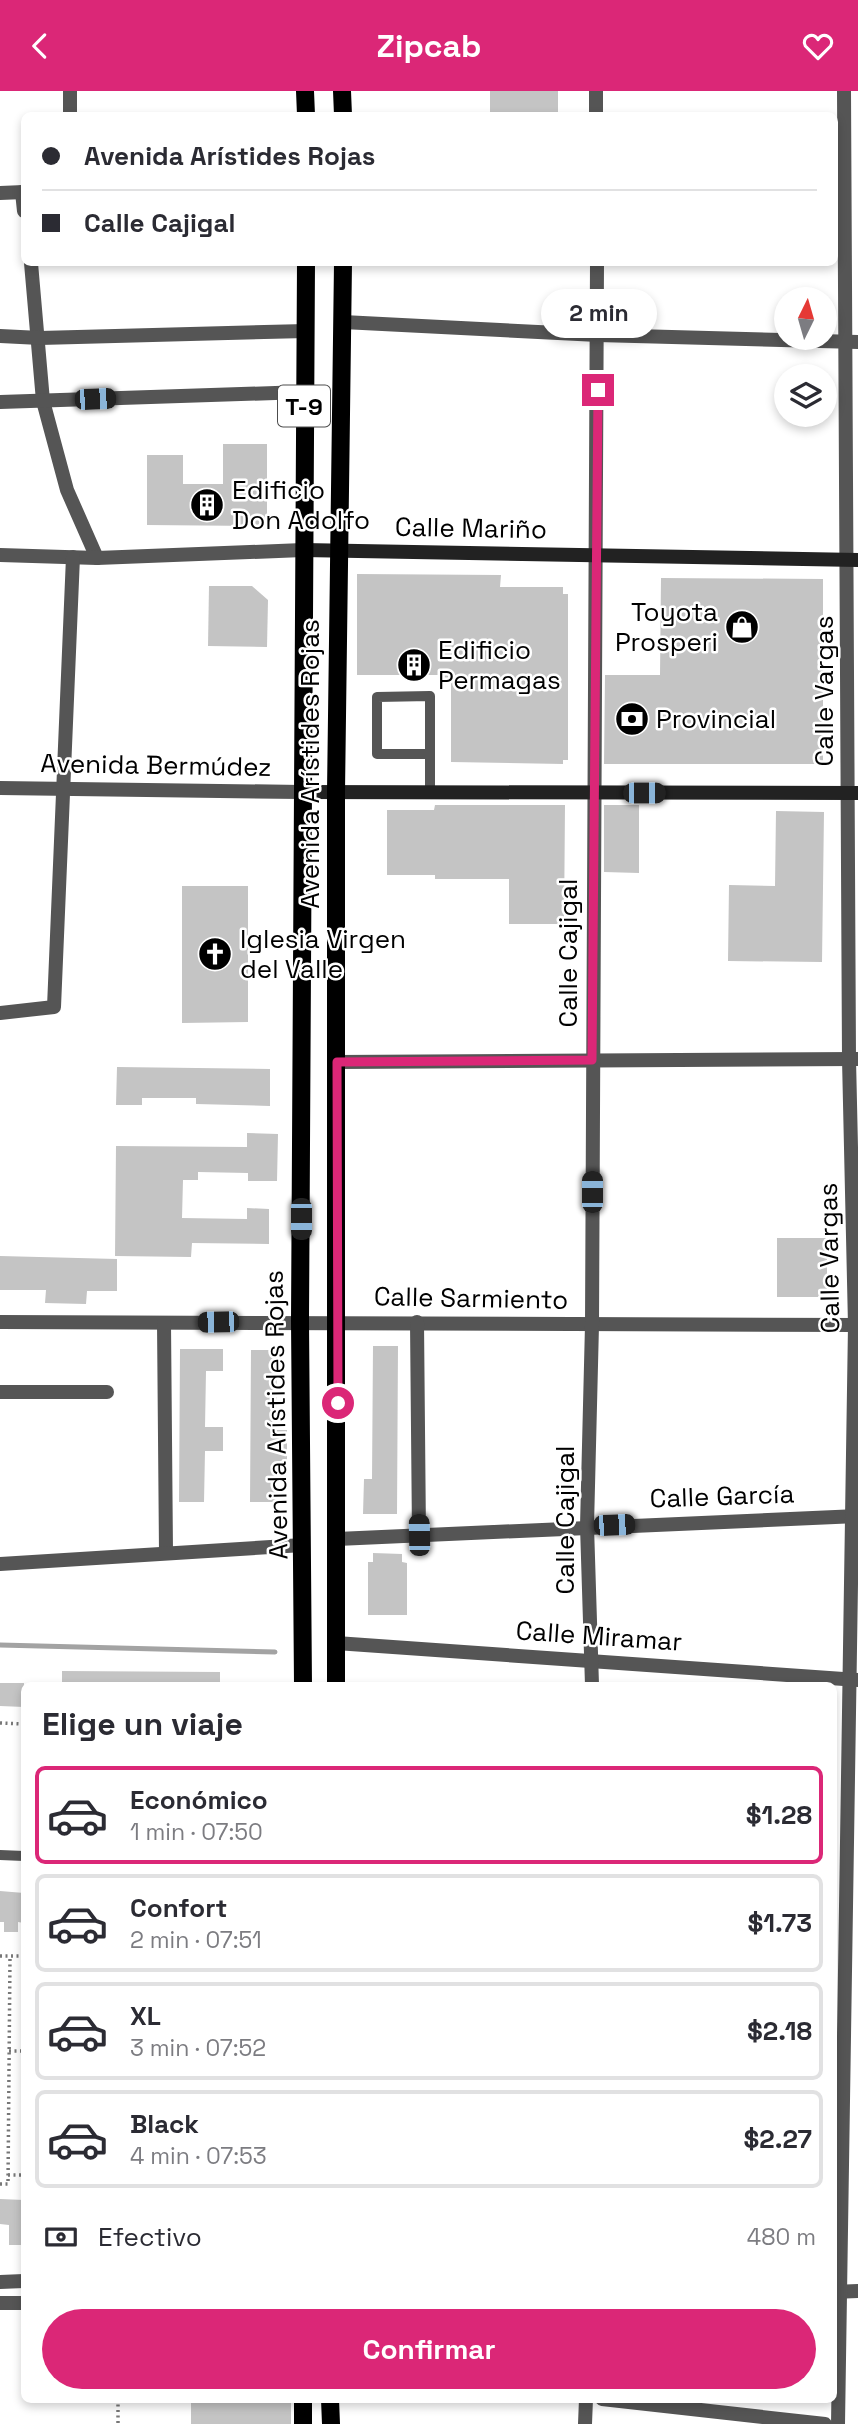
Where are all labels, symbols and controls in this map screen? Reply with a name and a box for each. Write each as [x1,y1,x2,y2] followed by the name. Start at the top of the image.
[376,26,482,66] text: Zipcab
[21,27,59,65] icon: back
[799,27,837,65] icon: heart
[84,139,375,173] text: Avenida Arístides Rojas
[84,206,235,240] text: Calle Cajigal
[774,287,836,350] north arrow
[774,287,837,427] map controls
[540,289,656,337] callout: 2 min
[569,298,629,328] text: 2 min
[774,364,837,427] button: layers
[582,374,614,406] route end
[278,385,330,427] road number: T-9
[74,388,117,410] car
[232,473,370,537] place label: Edificio Don Adolfo
[188,486,226,524] building icon: Edificio Don Adolfo
[395,510,547,546] street label: Calle Mariño
[615,595,718,659] place label: Toyota Prosperi
[723,608,761,646] shop icon: Toyota Prosperi
[807,616,841,766] street label: Calle Vargas
[293,619,327,909] street label: Avenida Arístides Rojas
[438,633,561,697] place label: Edificio Permagas
[395,646,433,684] building icon: Edificio Permagas
[613,700,651,738] bank icon: Provincial
[656,702,776,736] place label: Provincial
[40,746,272,784] street label: Avenida Bermúdez
[624,783,666,804] car
[551,879,585,1027] street label: Calle Cajigal
[240,922,406,986] place label: Iglesia Virgen del Valle
[196,935,234,973] church icon: Iglesia Virgen del Valle
[582,1171,603,1213] car
[811,1182,847,1334] street label: Calle Vargas
[291,1198,312,1240] car
[256,1270,296,1560] street label: Avenida Arístides Rojas
[374,1279,568,1317] street label: Calle Sarmiento
[197,1311,240,1333] car
[322,1387,354,1419] route start
[548,1446,582,1594] street label: Calle Cajigal
[649,1476,795,1516] street label: Calle García
[409,1514,430,1556] car
[593,1514,636,1536] car
[515,1613,683,1659] street label: Calle Miramar
[42,1704,243,1744] text: Elige un viaje
[130,1783,268,1817] text: Económico
[46,1784,109,1847] icon: car
[746,1798,812,1832] text: $1.28
[130,1817,263,1847] text: 1 min · 07:50
[130,1891,227,1925] text: Confort
[46,1892,109,1955] icon: car
[747,1906,812,1940] text: $1.73
[130,1925,262,1955] text: 2 min · 07:51
[130,1999,161,2033] text: XL
[46,2000,109,2063] icon: car
[747,2014,812,2048] text: $2.18
[130,2033,266,2063] text: 3 min · 07:52
[130,2107,199,2141] text: Black
[46,2108,109,2171] icon: car
[743,2122,812,2156] text: $2.27
[130,2141,267,2171] text: 4 min · 07:53
[42,2218,80,2256] icon: cash
[98,2220,202,2254] text: Efectivo
[747,2222,816,2252] text: 480 m
[42,2309,816,2389] button: Confirmar

